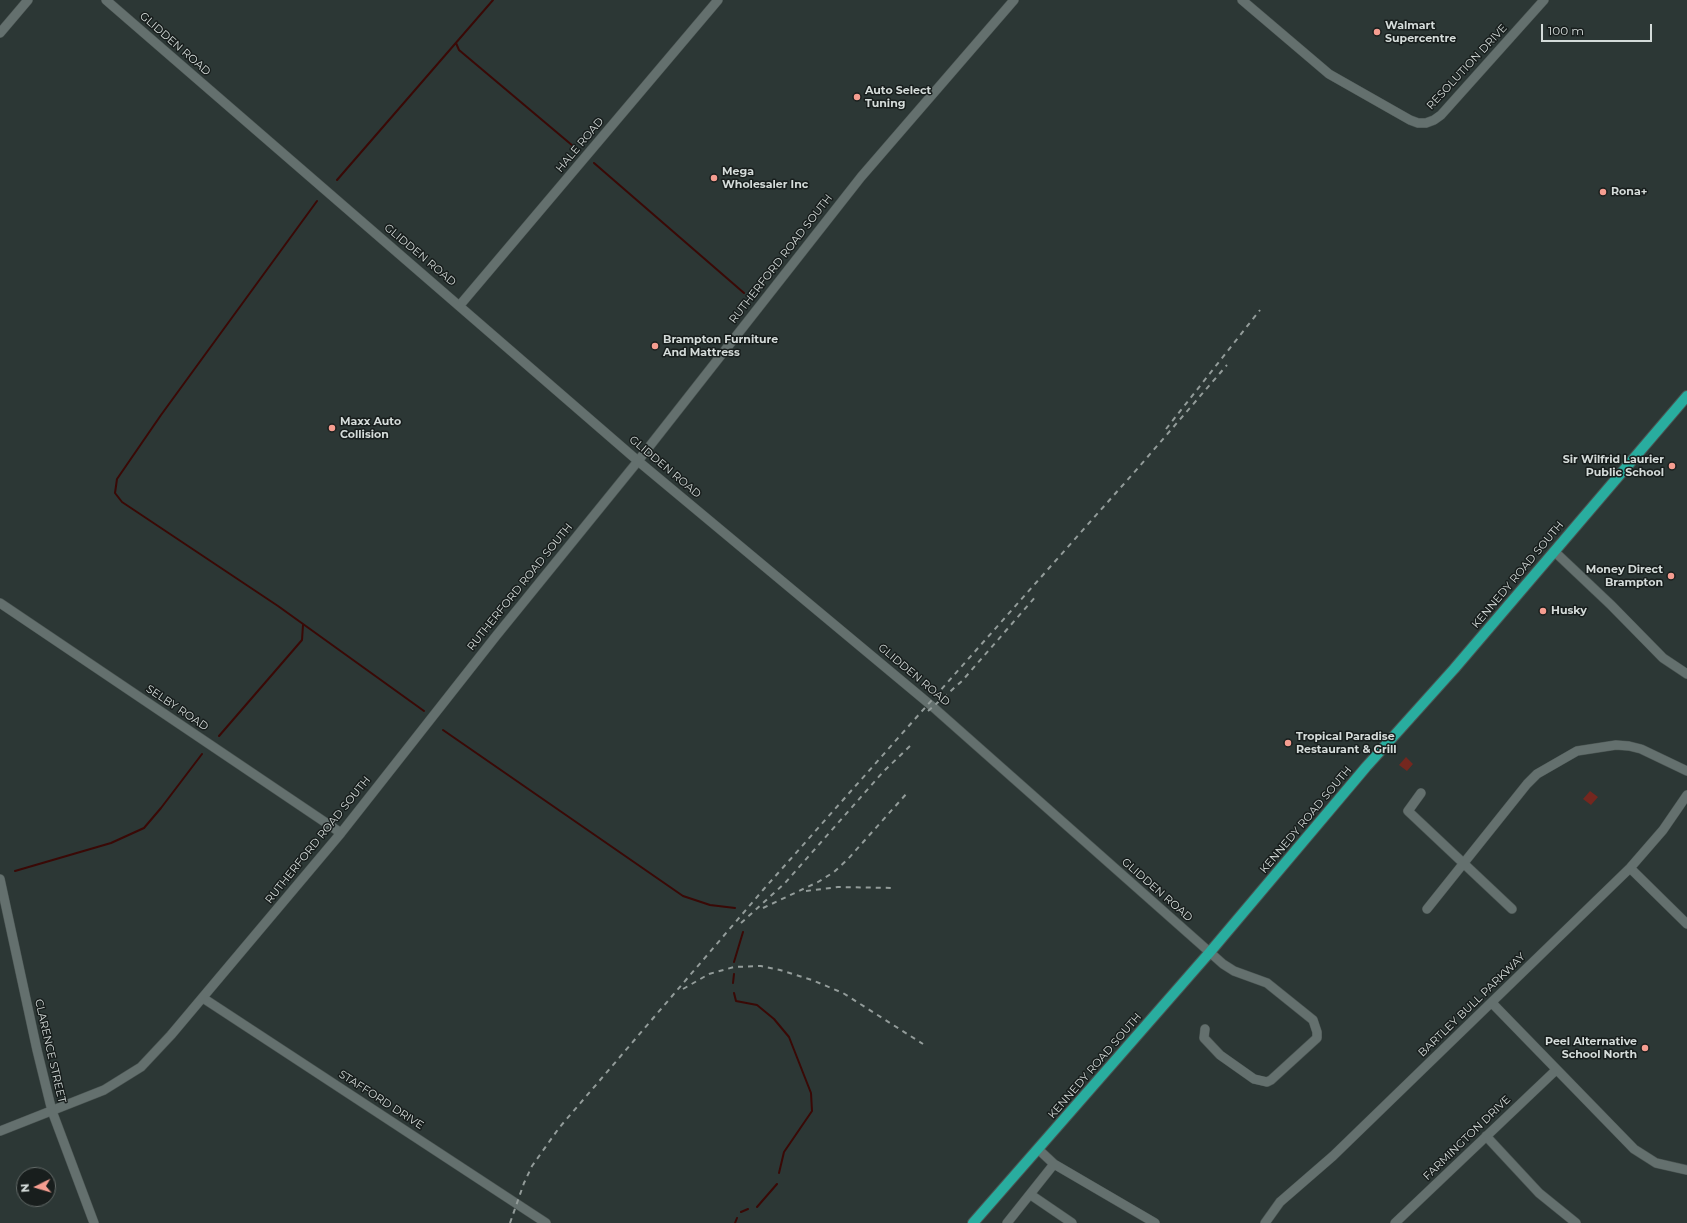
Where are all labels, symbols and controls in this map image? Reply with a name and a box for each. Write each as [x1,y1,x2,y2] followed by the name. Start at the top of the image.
[137,10,213,78] street label: GLIDDEN ROAD
[1543,16,1654,42] scale bar
[1385,19,1456,45] place label: Walmart Supercentre
[1424,22,1510,112] street label: RESOLUTION DRIVE
[1548,23,1584,38] text: 100 m
[1372,27,1382,37] marker: Walmart Supercentre
[865,84,931,110] place label: Auto Select Tuning
[852,92,862,102] marker: Auto Select Tuning
[553,115,607,175] street label: HALE ROAD
[722,165,808,191] place label: Mega Wholesaler Inc
[709,173,719,183] marker: Mega Wholesaler Inc
[1611,185,1647,199] place label: Rona+
[1598,187,1608,197] marker: Rona+
[727,192,835,326] street label: RUTHERFORD ROAD SOUTH
[381,221,459,289] street label: GLIDDEN ROAD
[663,333,778,359] place label: Brampton Furniture And Mattress
[650,341,660,351] marker: Brampton Furniture And Mattress
[340,415,401,441] place label: Maxx Auto Collision
[327,423,337,433] marker: Maxx Auto Collision
[626,433,704,501] street label: GLIDDEN ROAD
[1563,453,1664,479] place label: Sir Wilfrid Laurier Public School
[1667,461,1677,471] marker: Sir Wilfrid Laurier Public School
[1469,519,1567,631] street label: KENNEDY ROAD SOUTH
[465,521,575,653] street label: RUTHERFORD ROAD SOUTH
[1586,563,1663,589] place label: Money Direct Brampton
[1666,571,1676,581] marker: Money Direct Brampton
[1551,604,1587,618] place label: Husky
[1538,606,1548,616] marker: Husky
[875,641,953,709] street label: GLIDDEN ROAD
[143,682,211,734] street label: SELBY ROAD
[1296,730,1397,756] place label: Tropical Paradise Restaurant & Grill
[1283,738,1293,748] marker: Tropical Paradise Restaurant & Grill
[1257,764,1355,876] street label: KENNEDY ROAD SOUTH
[263,774,373,906] street label: RUTHERFORD ROAD SOUTH
[1119,856,1195,924] street label: GLIDDEN ROAD
[1416,950,1528,1060] street label: BARTLEY BULL PARKWAY
[32,998,68,1104] street label: CLARENCE STREET
[1045,1010,1145,1122] street label: KENNEDY ROAD SOUTH
[1545,1035,1637,1061] place label: Peel Alternative School North
[1640,1043,1650,1053] marker: Peel Alternative School North
[336,1068,426,1132] street label: STAFFORD DRIVE
[1421,1093,1513,1183] street label: FARMINGTON DRIVE
[16,1167,56,1207] north arrow
[18,1183,32,1193] text: N

